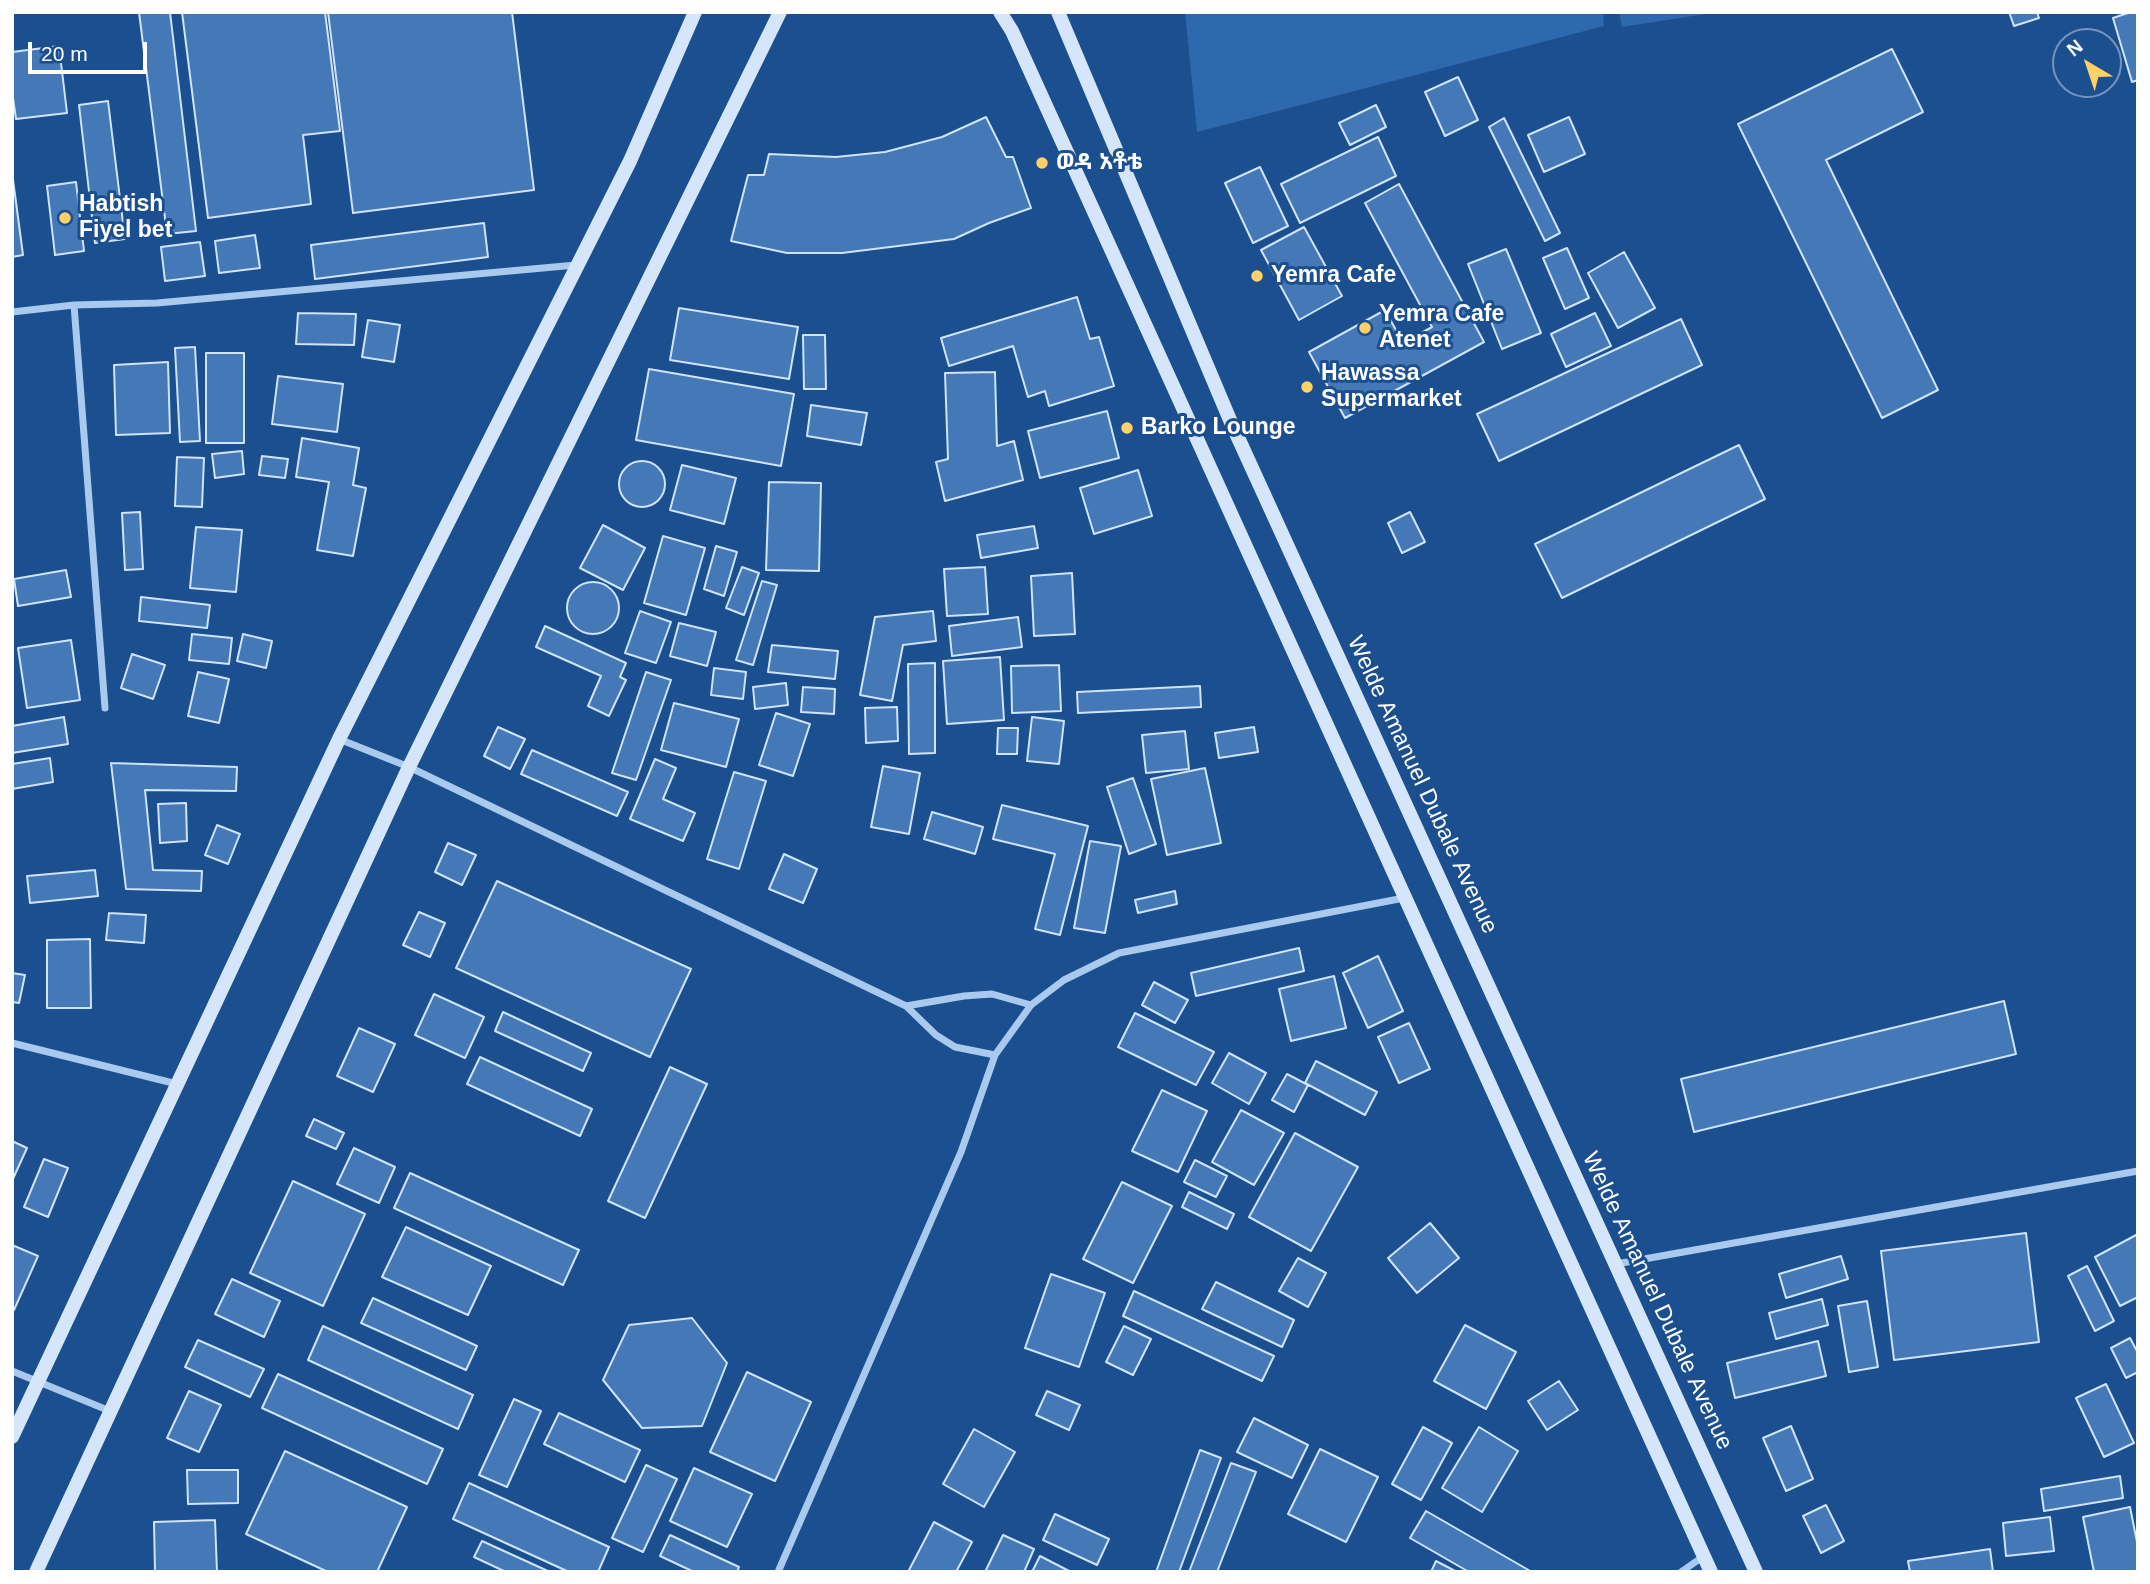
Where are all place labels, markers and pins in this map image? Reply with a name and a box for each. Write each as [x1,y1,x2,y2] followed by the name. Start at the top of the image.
[1056,149,1142,177] place label: ወዳ አቶቴ
[1034,155,1050,171] marker: ወዳ አቶቴ
[79,191,172,245] place label: Habtish Fiyel bet
[57,210,73,226] marker: Habtish Fiyel bet
[1271,262,1396,290] place label: Yemra Cafe
[1249,268,1265,284] marker: Yemra Cafe
[1379,301,1504,355] place label: Yemra Cafe Atenet
[1357,320,1373,336] marker: Yemra Cafe Atenet
[1321,360,1462,414] place label: Hawassa Supermarket
[1299,379,1315,395] marker: Hawassa Supermarket
[1141,414,1296,442] place label: Barko Lounge
[1119,420,1135,436] marker: Barko Lounge

